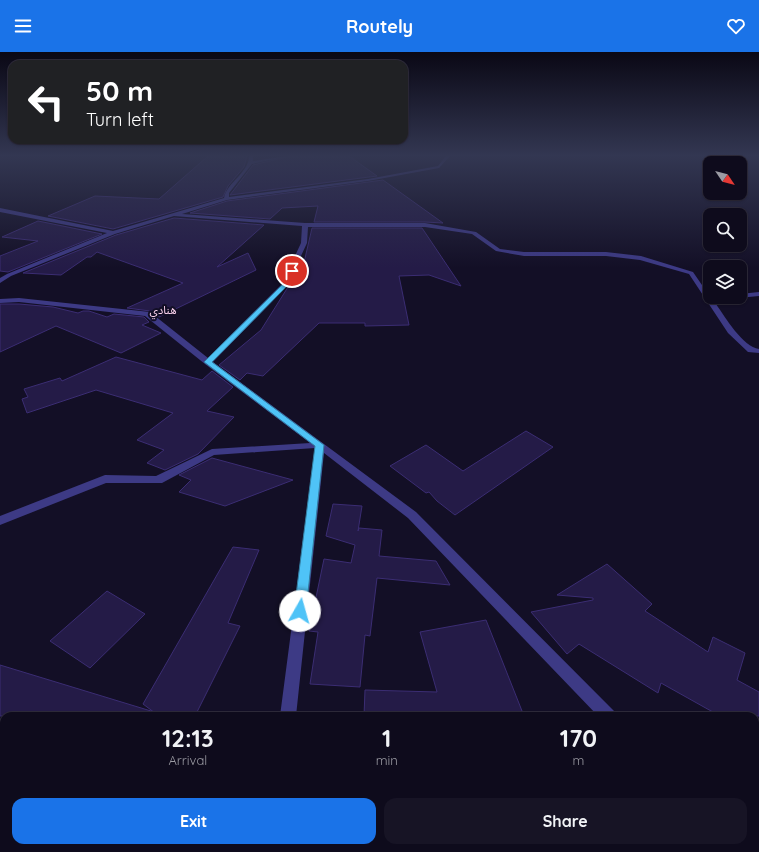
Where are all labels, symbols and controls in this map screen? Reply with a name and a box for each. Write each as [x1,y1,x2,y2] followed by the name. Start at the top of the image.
[12,15,34,37] icon: menu
[346,15,413,38] text: Routely
[725,15,747,37] icon: heart
[86,73,153,108] text: 50 m
[20,76,72,128] icon: left
[86,108,154,131] text: Turn left
[703,156,747,200] north arrow
[703,156,747,304] map controls
[703,208,747,252] button: search
[275,254,309,288] pin
[281,260,303,282] icon: arrive
[703,260,747,304] button: layers
[150,303,176,320] district label: هنادي
[279,590,321,632] position arrow
[162,723,214,753] text: 12:13
[382,723,391,753] text: 1
[560,723,597,753] text: 170
[168,752,207,768] text: Arrival
[376,752,398,768] text: min
[572,752,584,768] text: m
[12,798,376,844] button: Exit
[384,798,747,844] button: Share

